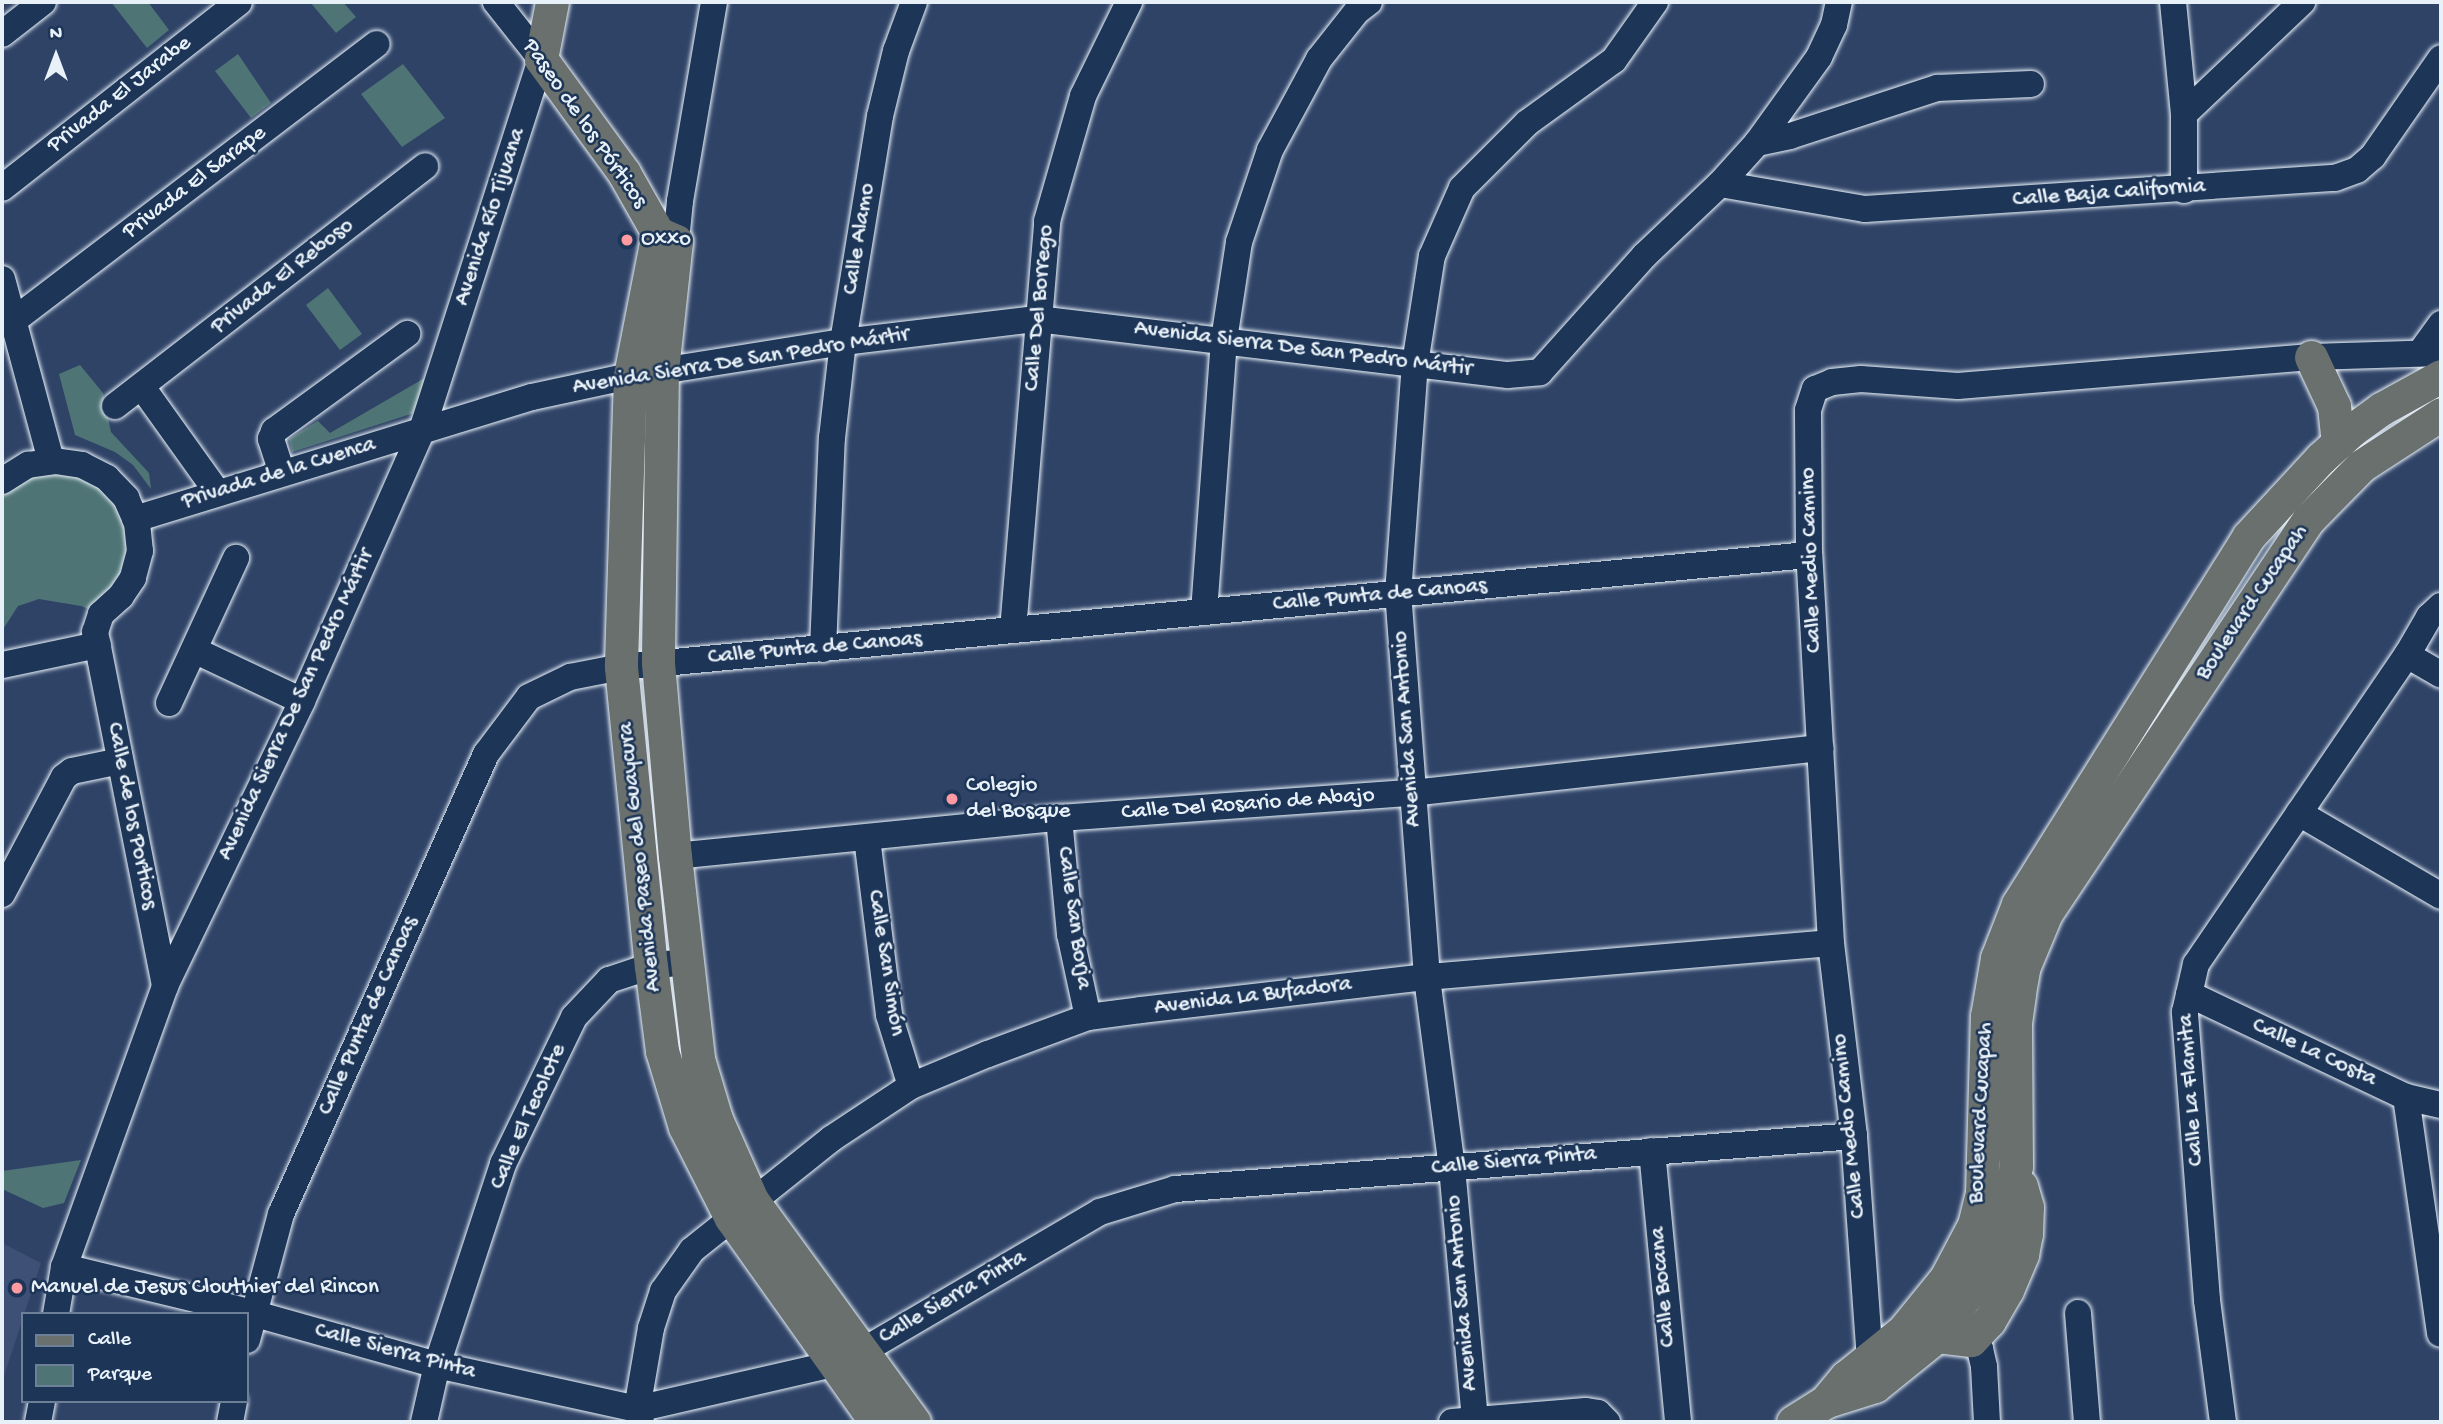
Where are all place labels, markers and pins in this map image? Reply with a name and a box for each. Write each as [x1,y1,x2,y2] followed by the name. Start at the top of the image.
[641,226,691,254] place label: Oxxo
[619,232,635,248] marker: Oxxo
[966,772,1070,826] place label: Colegio del Bosque
[944,791,960,807] marker: Colegio del Bosque
[31,1274,379,1302] place label: Manuel de Jesus Clouthier del Rincon
[9,1280,25,1296] marker: Manuel de Jesus Clouthier del Rincon

